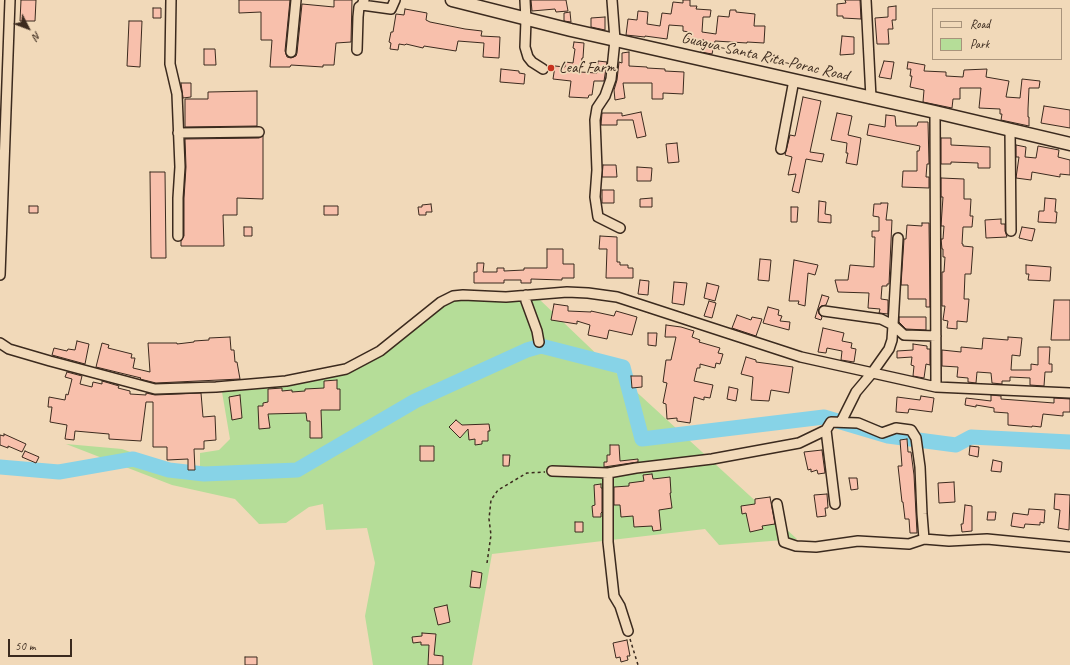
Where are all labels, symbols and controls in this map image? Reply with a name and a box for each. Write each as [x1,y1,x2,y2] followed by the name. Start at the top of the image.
[8,8,48,48] north arrow
[932,8,1062,60] legend
[970,16,990,32] text: Road
[680,28,850,86] street label: Guagua-Santa Rita-Porac Road
[29,29,44,43] text: N
[970,36,989,52] text: Park
[559,58,615,78] place label: Leaf Farm
[546,63,556,73] marker: Leaf Farm
[10,631,74,657] scale bar
[15,638,35,654] text: 50 m

